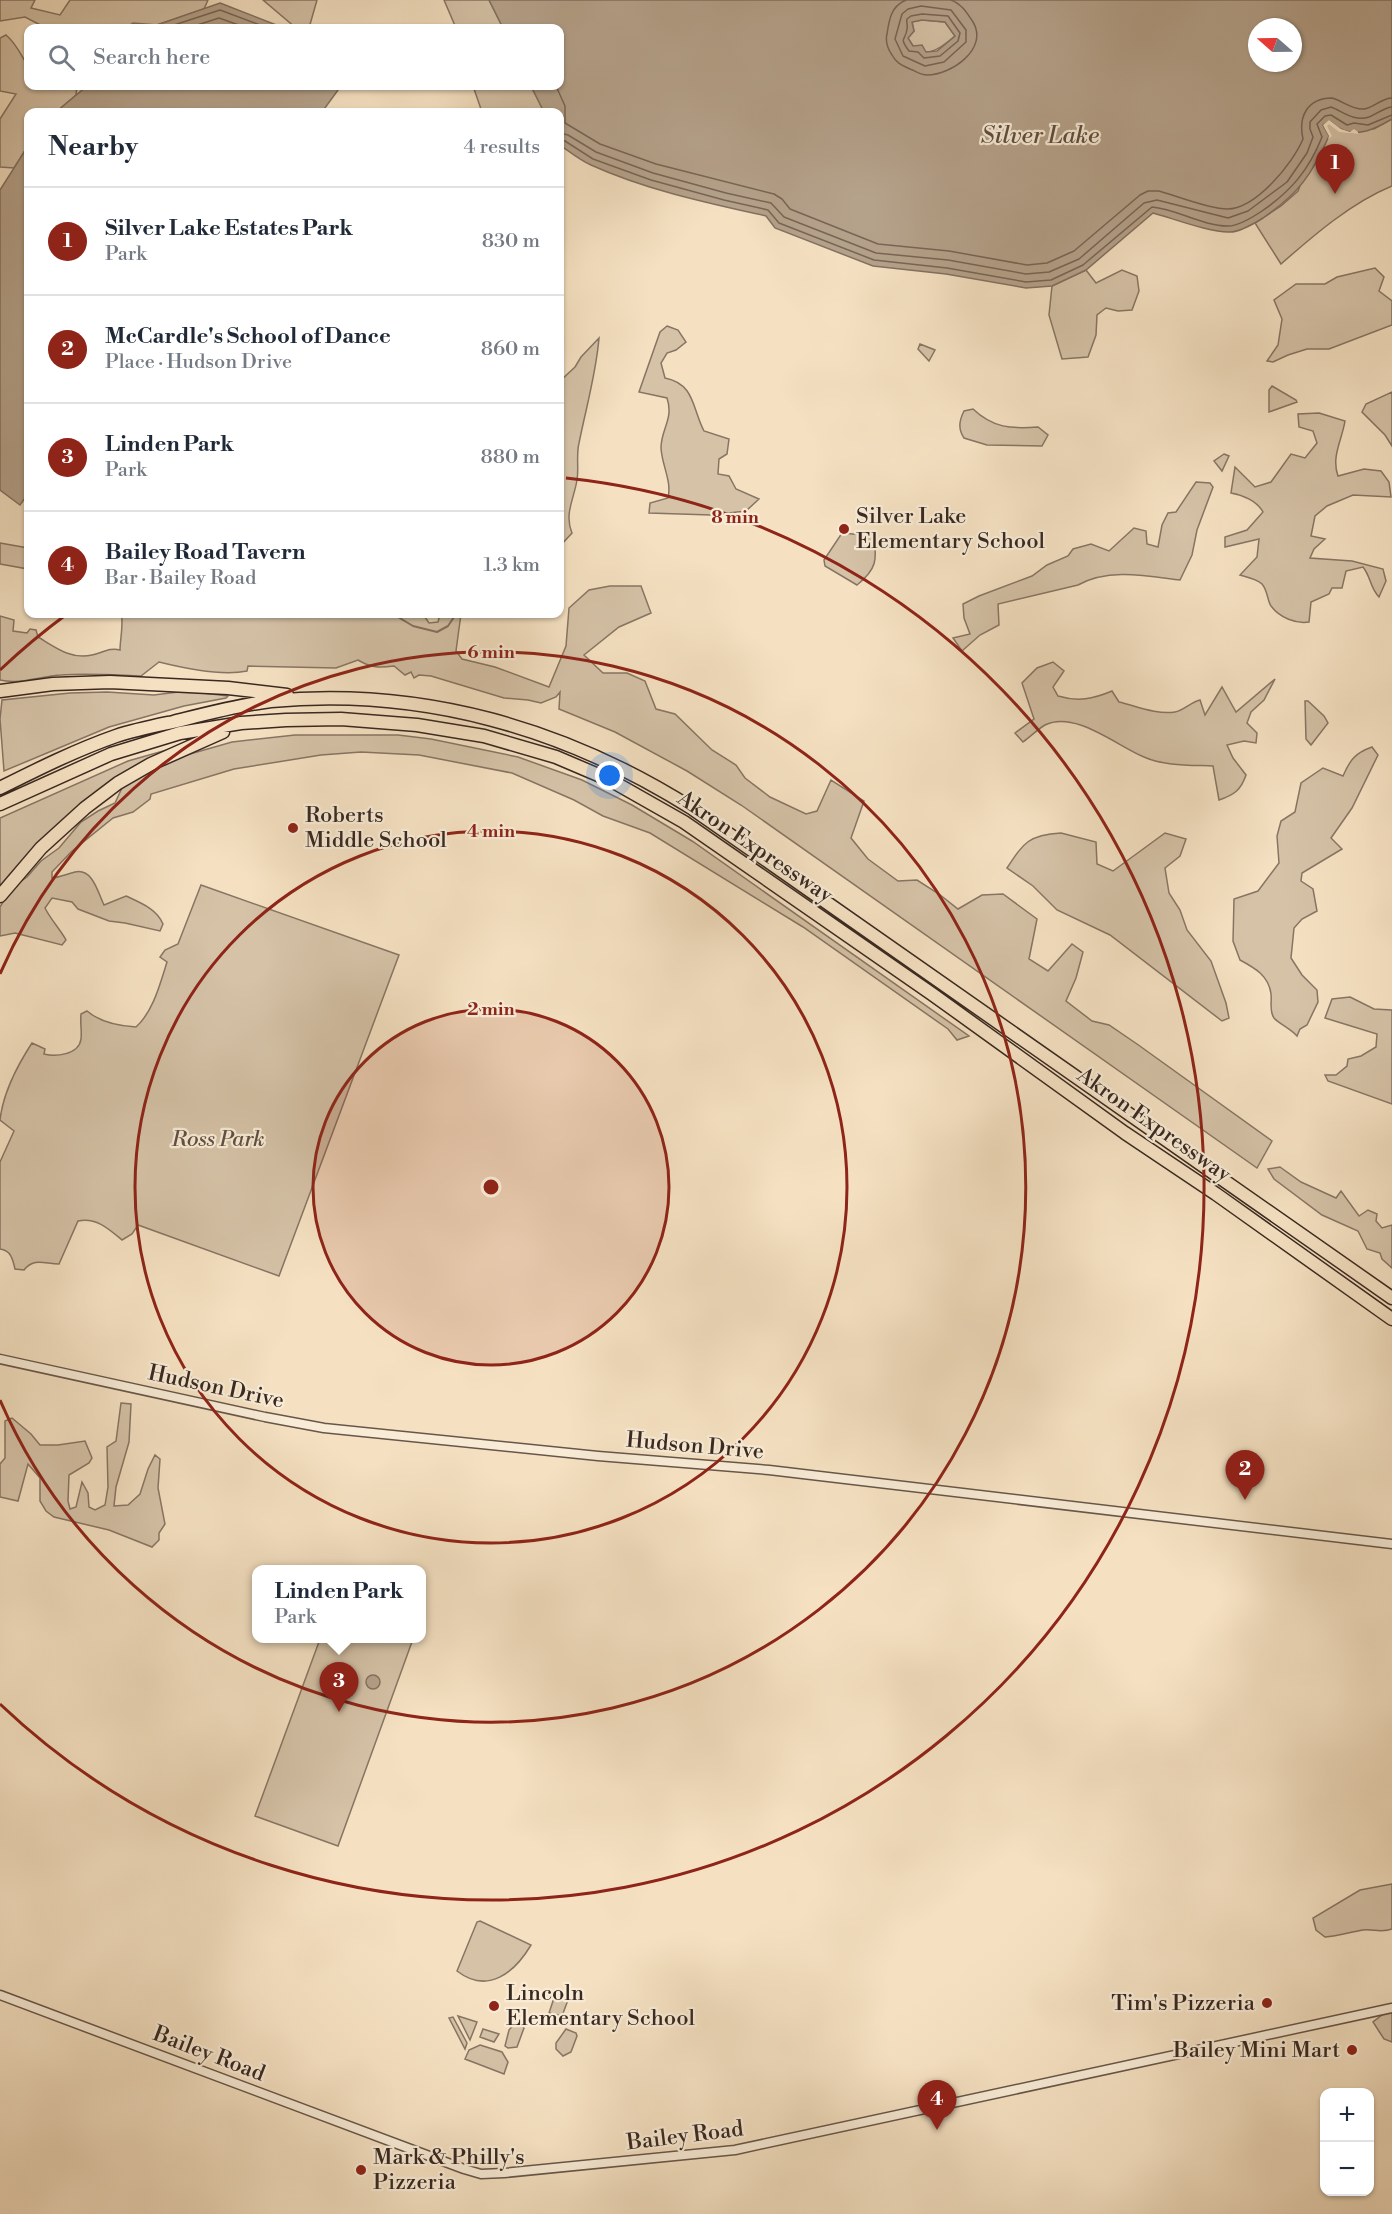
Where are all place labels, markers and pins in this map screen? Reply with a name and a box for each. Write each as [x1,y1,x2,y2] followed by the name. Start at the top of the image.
[1316,144,1354,194] pin: 1
[856,503,1046,555] place label: Silver Lake Elementary School
[837,522,851,536] marker: Silver Lake Elementary School
[305,802,447,854] place label: Roberts Middle School
[286,821,300,835] marker: Roberts Middle School
[481,1177,501,1197] centre of rings
[1226,1450,1264,1500] pin: 2
[320,1662,358,1712] pin: 3
[506,1980,696,2032] place label: Lincoln Elementary School
[1111,1990,1256,2017] place label: Tim's Pizzeria
[1260,1996,1274,2010] marker: Tim's Pizzeria
[487,1999,501,2013] marker: Lincoln Elementary School
[1172,2037,1340,2064] place label: Bailey Mini Mart
[1345,2043,1359,2057] marker: Bailey Mini Mart
[918,2080,956,2130] pin: 4
[373,2144,525,2196] place label: Mark & Philly's Pizzeria
[354,2163,368,2177] marker: Mark & Philly's Pizzeria

